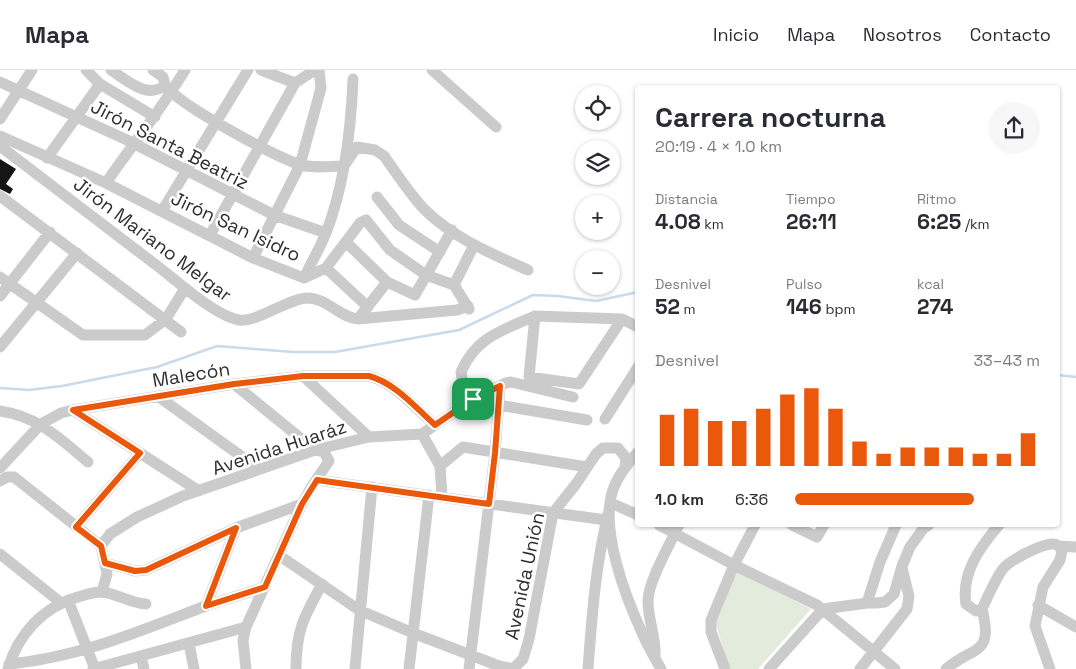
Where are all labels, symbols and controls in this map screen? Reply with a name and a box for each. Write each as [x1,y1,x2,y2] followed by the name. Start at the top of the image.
[25,19,89,50] text: Mapa
[713,23,759,46] text: Inicio
[787,23,835,46] text: Mapa
[863,23,942,46] text: Nosotros
[970,23,1051,46] text: Contacto
[575,85,620,295] map controls
[575,85,620,130] button: locate
[87,94,253,195] street label: Jirón Santa Beatriz
[655,99,886,135] text: Carrera nocturna
[988,102,1040,154] button: share
[655,136,782,157] text: 20:19 · 4 × 1.0 km
[575,140,620,185] button: layers
[68,172,237,307] street label: Jirón Mariano Melgar
[167,185,305,267] street label: Jirón San Isidro
[655,190,718,208] text: Distancia
[786,190,836,208] text: Tiempo
[917,190,956,208] text: Ritmo
[575,195,620,240] button: +
[655,208,701,235] text: 4.08
[786,208,837,235] text: 26:11
[917,208,961,235] text: 6:25
[701,215,724,233] text: km
[961,215,990,233] text: /km
[575,250,620,295] button: −
[655,275,711,293] text: Desnivel
[786,275,822,293] text: Pulso
[917,275,944,293] text: kcal
[655,293,680,320] text: 52
[786,293,822,320] text: 146
[917,293,953,320] text: 274
[680,300,696,318] text: m
[822,300,856,318] text: bpm
[655,350,719,371] text: Desnivel
[973,350,1040,371] text: 33–43 m
[151,356,232,393] street label: Malecón
[452,378,494,420] pin
[459,385,487,413] icon: arrive
[209,414,349,481] street label: Avenida Huaráz
[655,489,704,510] text: 1.0 km
[735,489,768,510] text: 6:36
[499,510,550,642] street label: Avenida Unión

